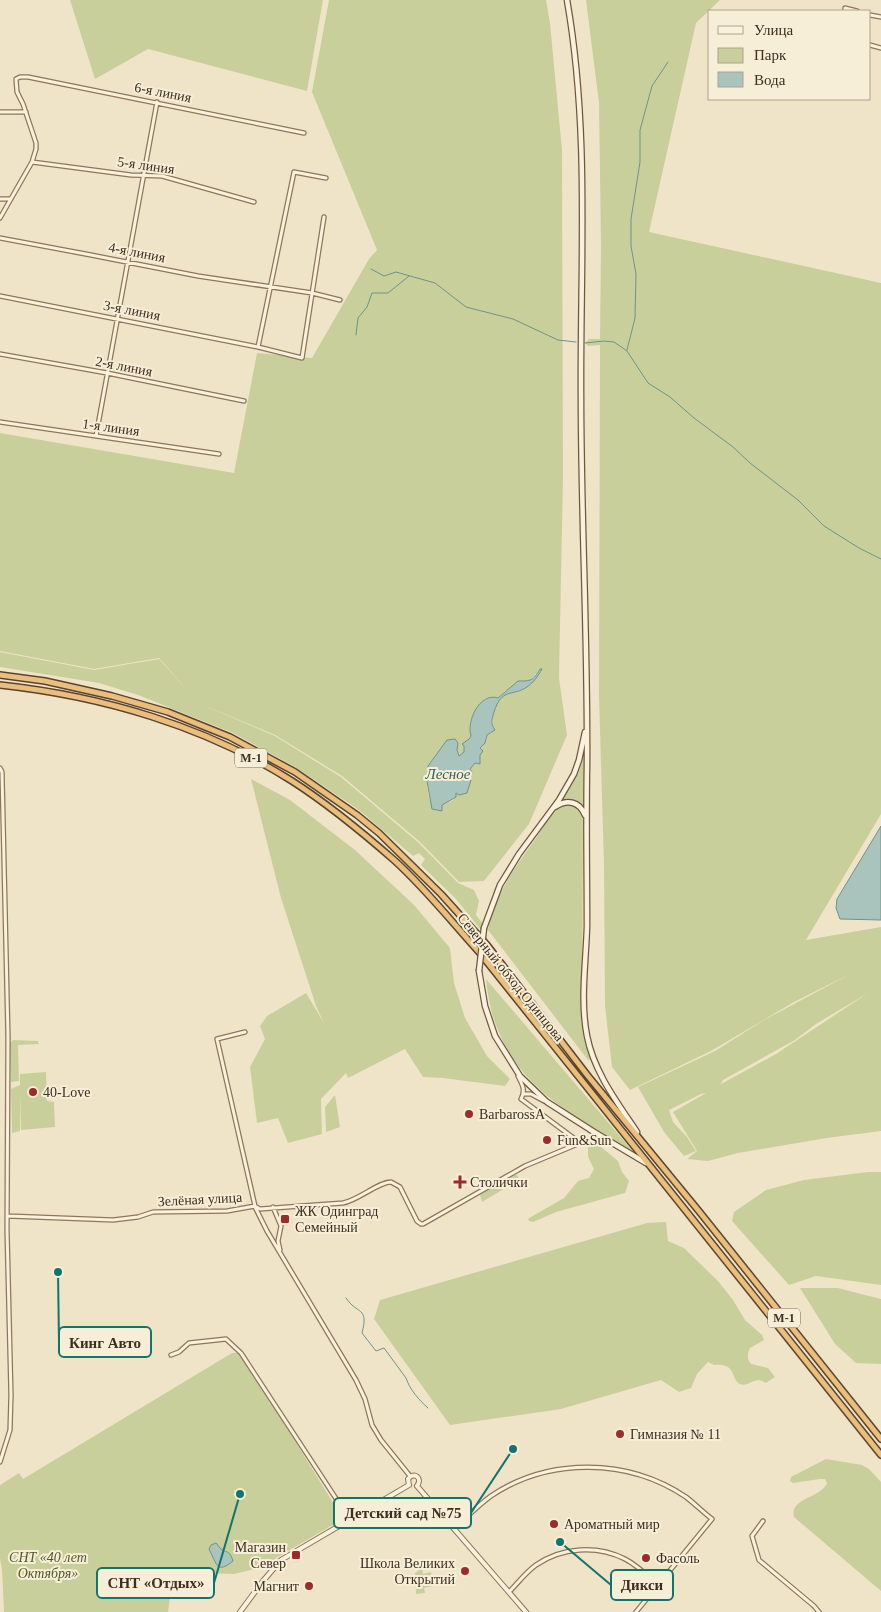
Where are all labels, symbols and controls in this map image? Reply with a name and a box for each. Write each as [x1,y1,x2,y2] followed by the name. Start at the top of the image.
[708,10,871,100] legend
[754,22,793,38] text: Улица
[754,47,787,63] text: Парк
[754,72,786,88] text: Вода
[133,80,193,105] street label: 6-я линия
[116,154,176,177] street label: 5-я линия
[107,240,167,265] street label: 4-я линия
[102,298,162,323] street label: 3-я линия
[94,354,154,379] street label: 2-я линия
[81,416,141,439] street label: 1-я линия
[235,748,267,768] road number: М-1
[425,766,471,782] water label: Лесное
[455,911,567,1045] street label: Северный обход Одинцова
[43,1085,90,1100] place label: 40-Love
[27,1086,39,1098] marker: 40-Love
[479,1107,546,1122] place label: BarbarossA
[463,1108,475,1120] marker: BarbarossA
[557,1133,611,1148] place label: Fun&Sun
[541,1134,553,1146] marker: Fun&Sun
[470,1175,528,1190] place label: Столички
[454,1176,466,1188] marker: Столички
[157,1190,243,1209] street label: Зелёная улица
[295,1204,379,1235] place label: ЖК Одинград Семейный
[279,1213,291,1225] marker: ЖК Одинград Семейный
[768,1309,800,1328] road number: М-1
[59,1327,151,1357] callout: Кинг Авто
[69,1335,141,1351] text: Кинг Авто
[630,1427,721,1442] place label: Гимназия № 11
[614,1428,626,1440] marker: Гимназия № 11
[334,1498,471,1528] callout: Детский сад №75
[345,1505,461,1521] text: Детский сад №75
[564,1517,660,1532] place label: Ароматный мир
[548,1518,560,1530] marker: Ароматный мир
[235,1540,287,1571] place label: Магазин Север
[290,1549,302,1561] marker: Магазин Север
[9,1550,87,1581] park label: СНТ «40 лет Октября»
[656,1551,700,1566] place label: Фасоль
[640,1552,652,1564] marker: Фасоль
[360,1556,456,1587] place label: Школа Великих Открытий
[459,1565,471,1577] marker: Школа Великих Открытий
[97,1568,214,1598] callout: СНТ «Отдых»
[611,1570,673,1600] callout: Дикси
[108,1575,204,1591] text: СНТ «Отдых»
[621,1577,664,1593] text: Дикси
[253,1579,299,1594] place label: Магнит
[303,1580,315,1592] marker: Магнит

